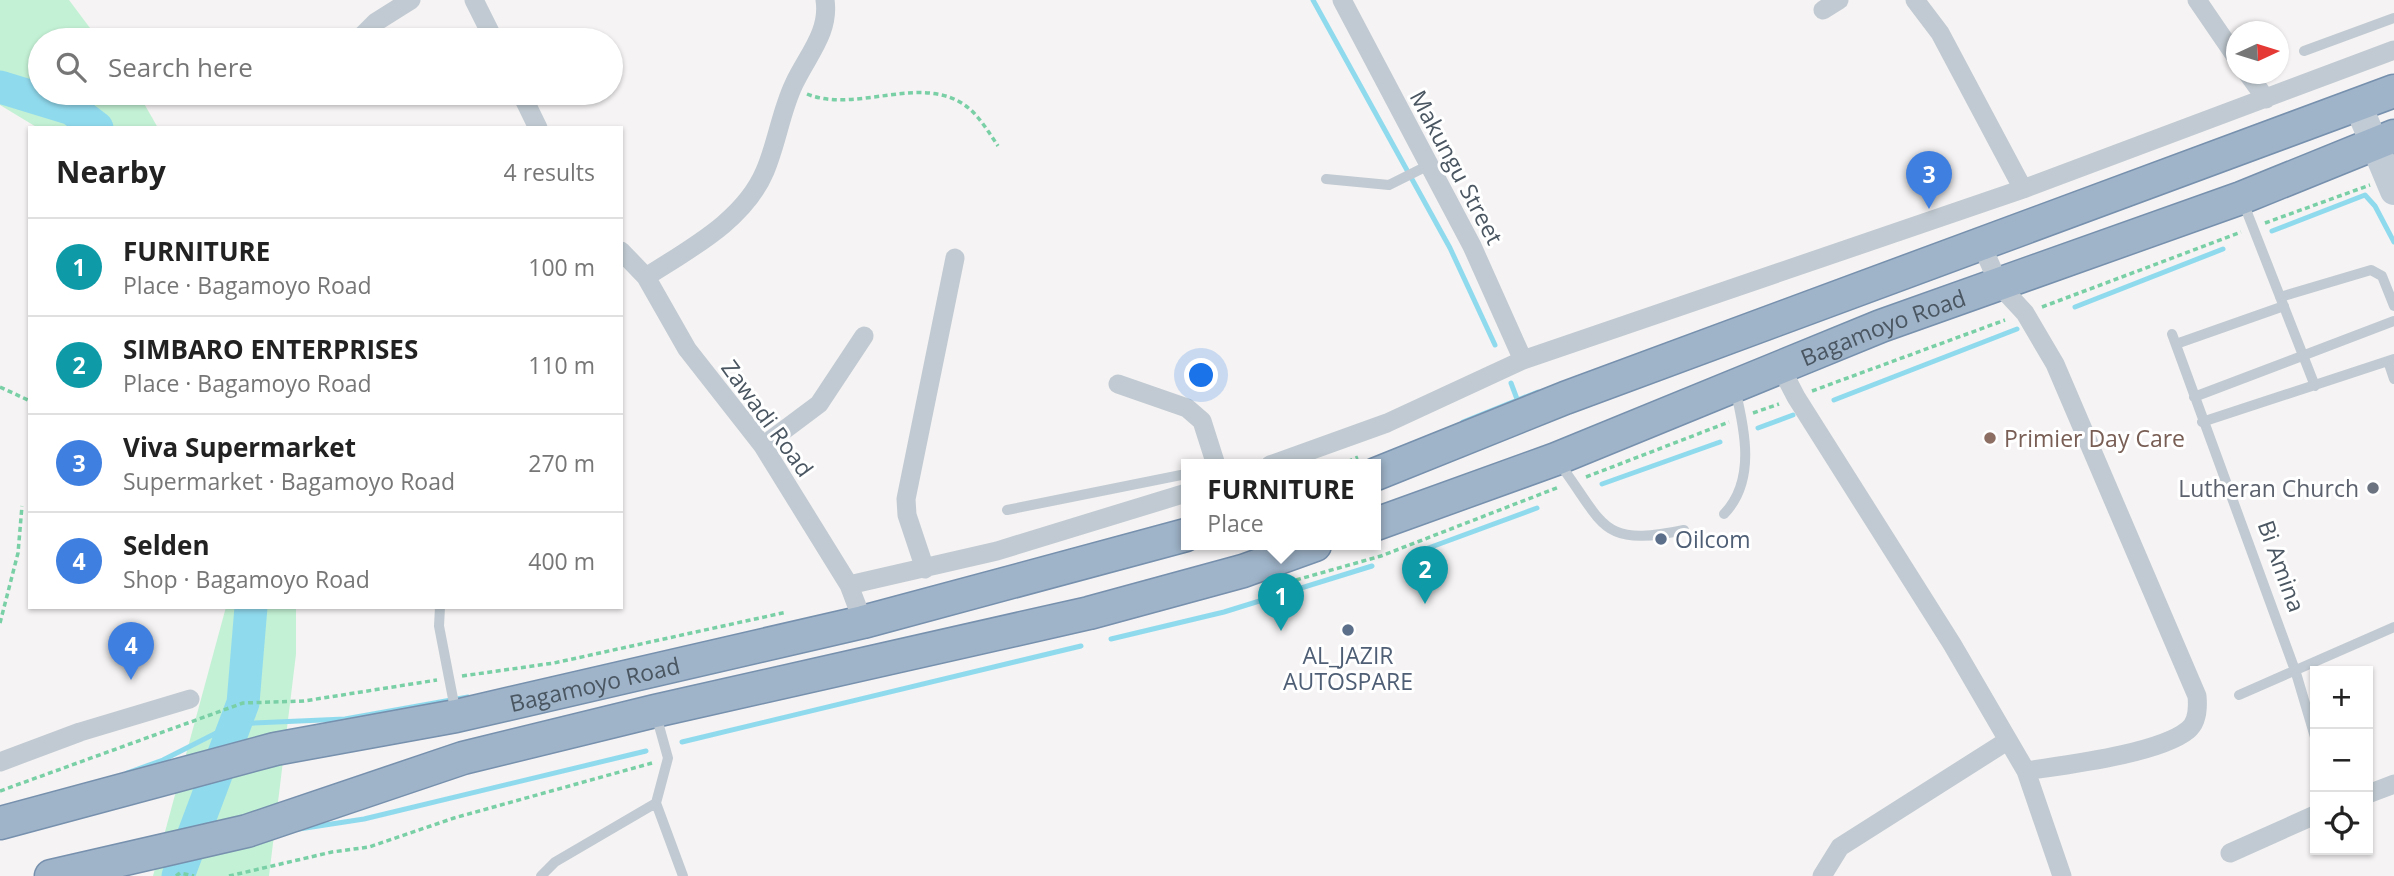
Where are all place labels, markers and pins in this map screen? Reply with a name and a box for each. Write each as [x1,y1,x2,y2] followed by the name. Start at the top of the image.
[1906,151,1952,209] pin: 3
[2004,422,2185,454] place label: Primier Day Care
[1982,430,1998,446] marker: Primier Day Care
[2178,472,2359,504] place label: Lutheran Church
[2365,480,2381,496] marker: Lutheran Church
[1675,523,1751,555] place label: Oilcom
[1653,531,1669,547] marker: Oilcom
[1402,546,1448,604] pin: 2
[1258,573,1304,631] pin: 1
[108,622,154,680] pin: 4
[1340,622,1356,638] marker: AL_JAZIR AUTOSPARE
[1283,639,1413,697] place label: AL_JAZIR AUTOSPARE

